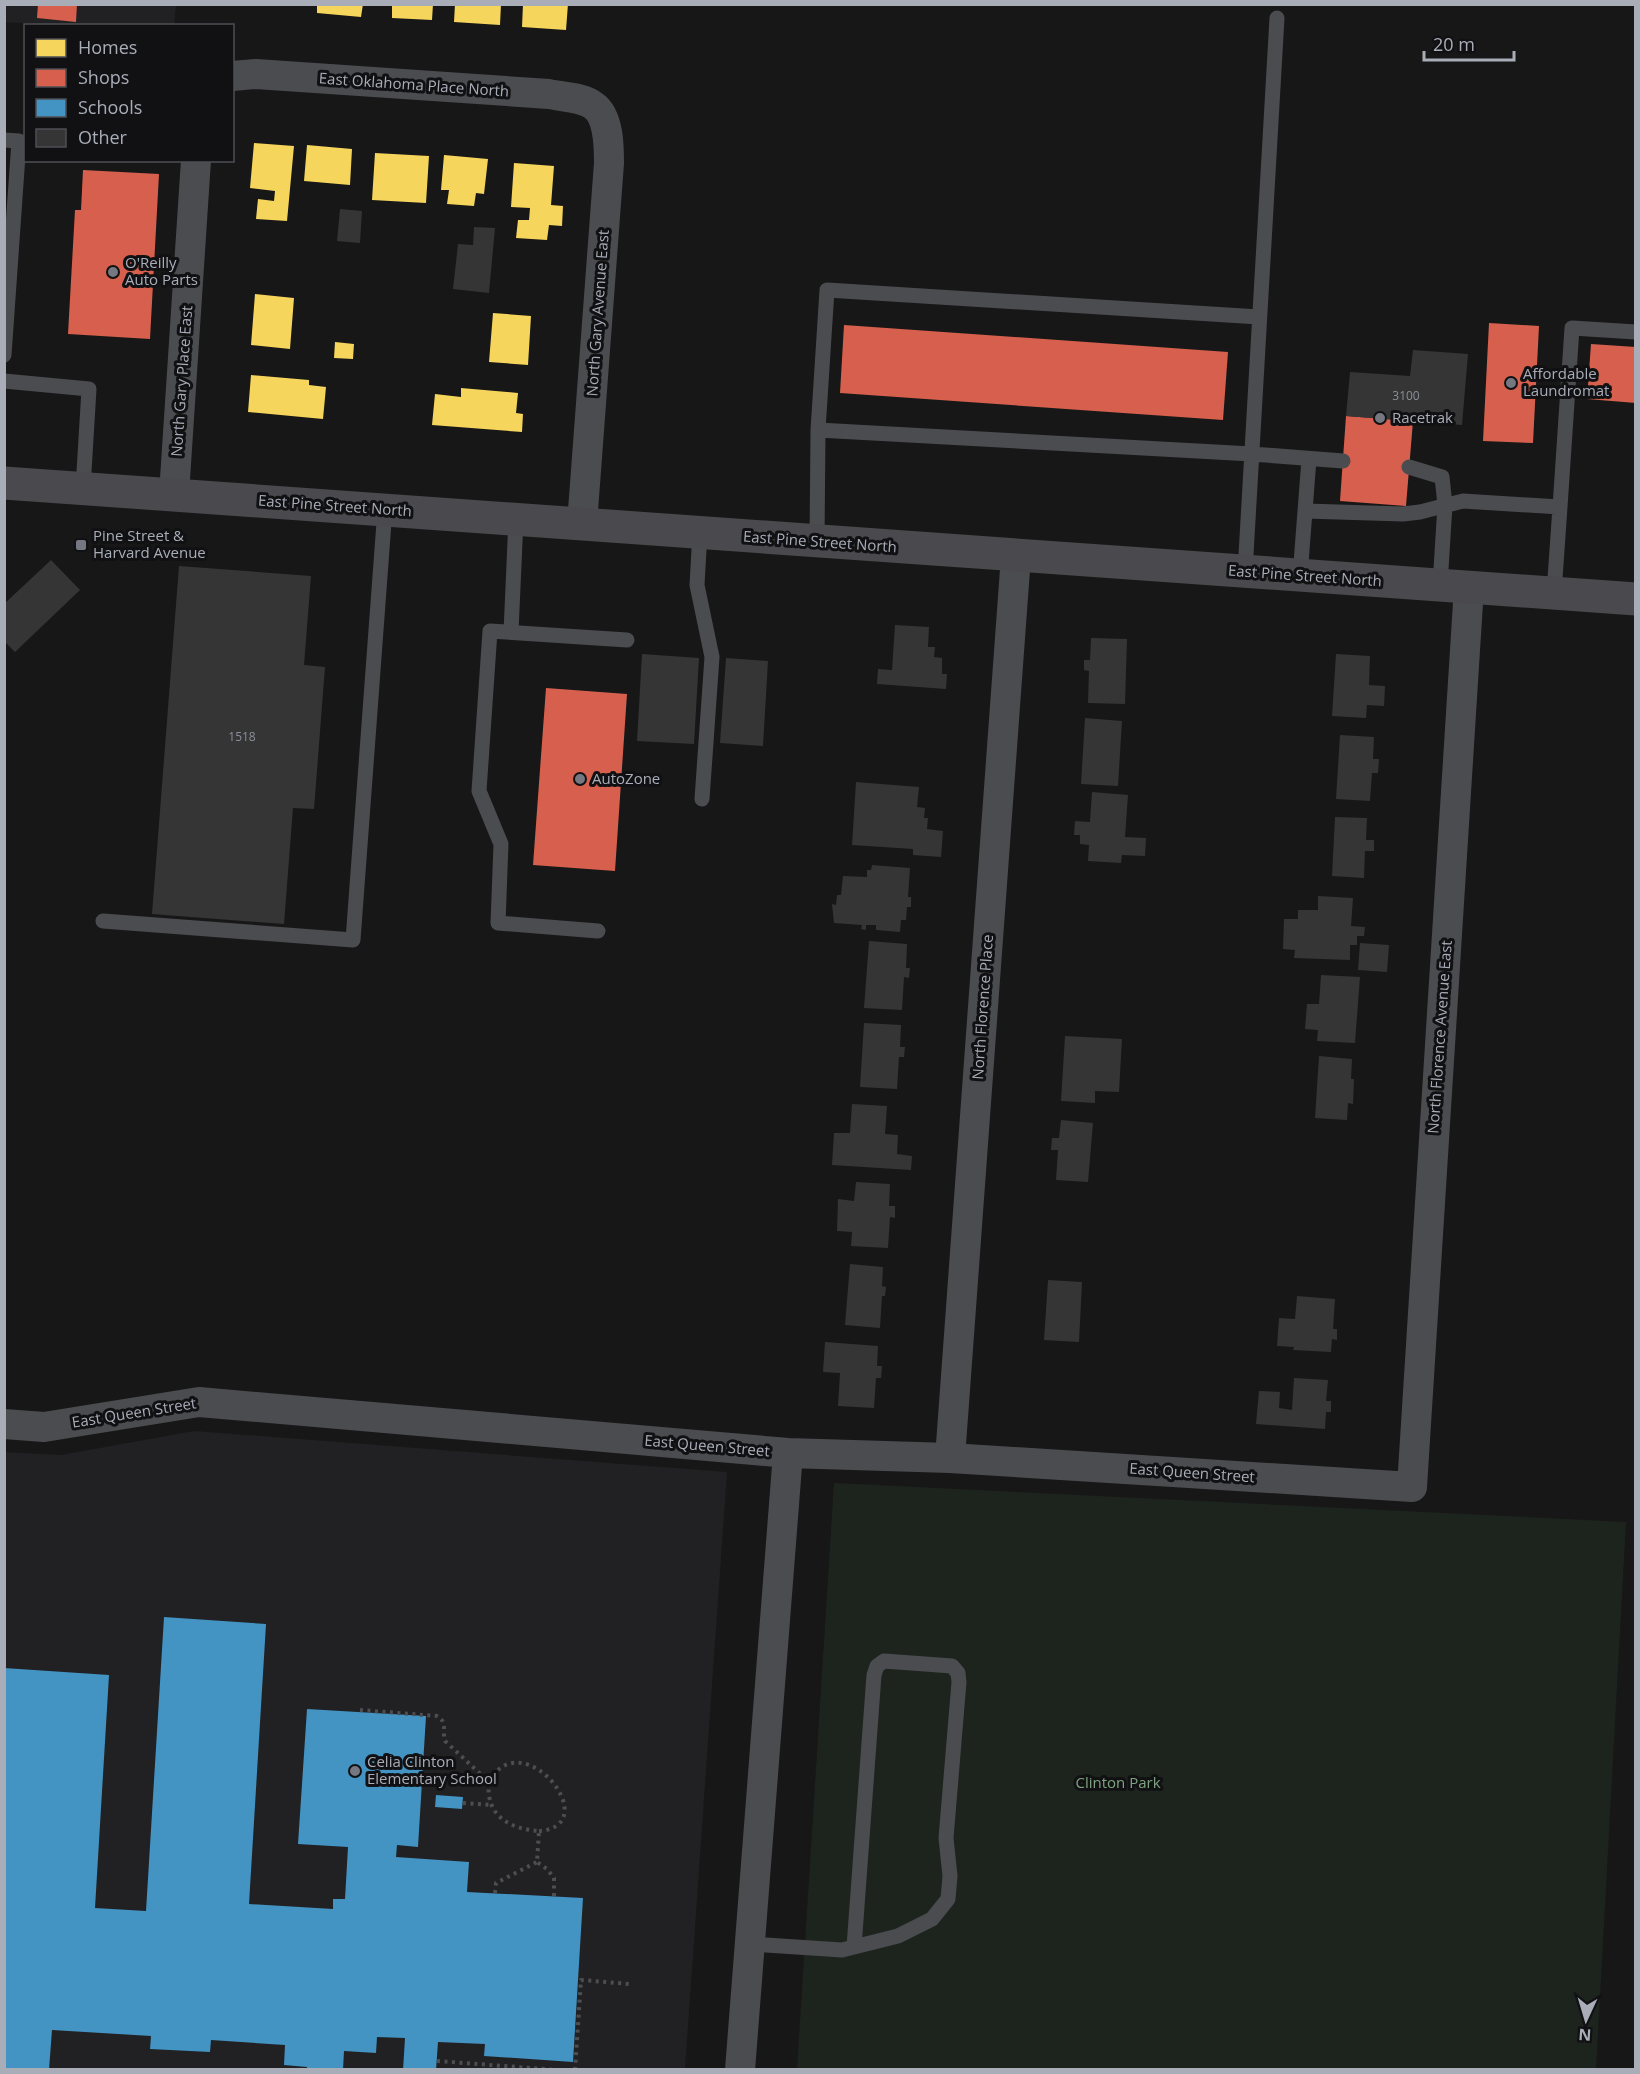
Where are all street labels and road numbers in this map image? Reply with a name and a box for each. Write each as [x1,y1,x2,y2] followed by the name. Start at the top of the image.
[318,67,510,101] street label: East Oklahoma Place North
[581,229,613,397] street label: North Gary Avenue East
[166,305,196,457] street label: North Gary Place East
[257,490,413,520] street label: East Pine Street North
[742,526,898,556] street label: East Pine Street North
[1227,560,1383,590] street label: East Pine Street North
[967,934,997,1080] street label: North Florence Place
[1422,939,1456,1134] street label: North Florence Avenue East
[70,1392,198,1432] street label: East Queen Street
[644,1430,771,1460] street label: East Queen Street
[1129,1458,1255,1486] street label: East Queen Street

